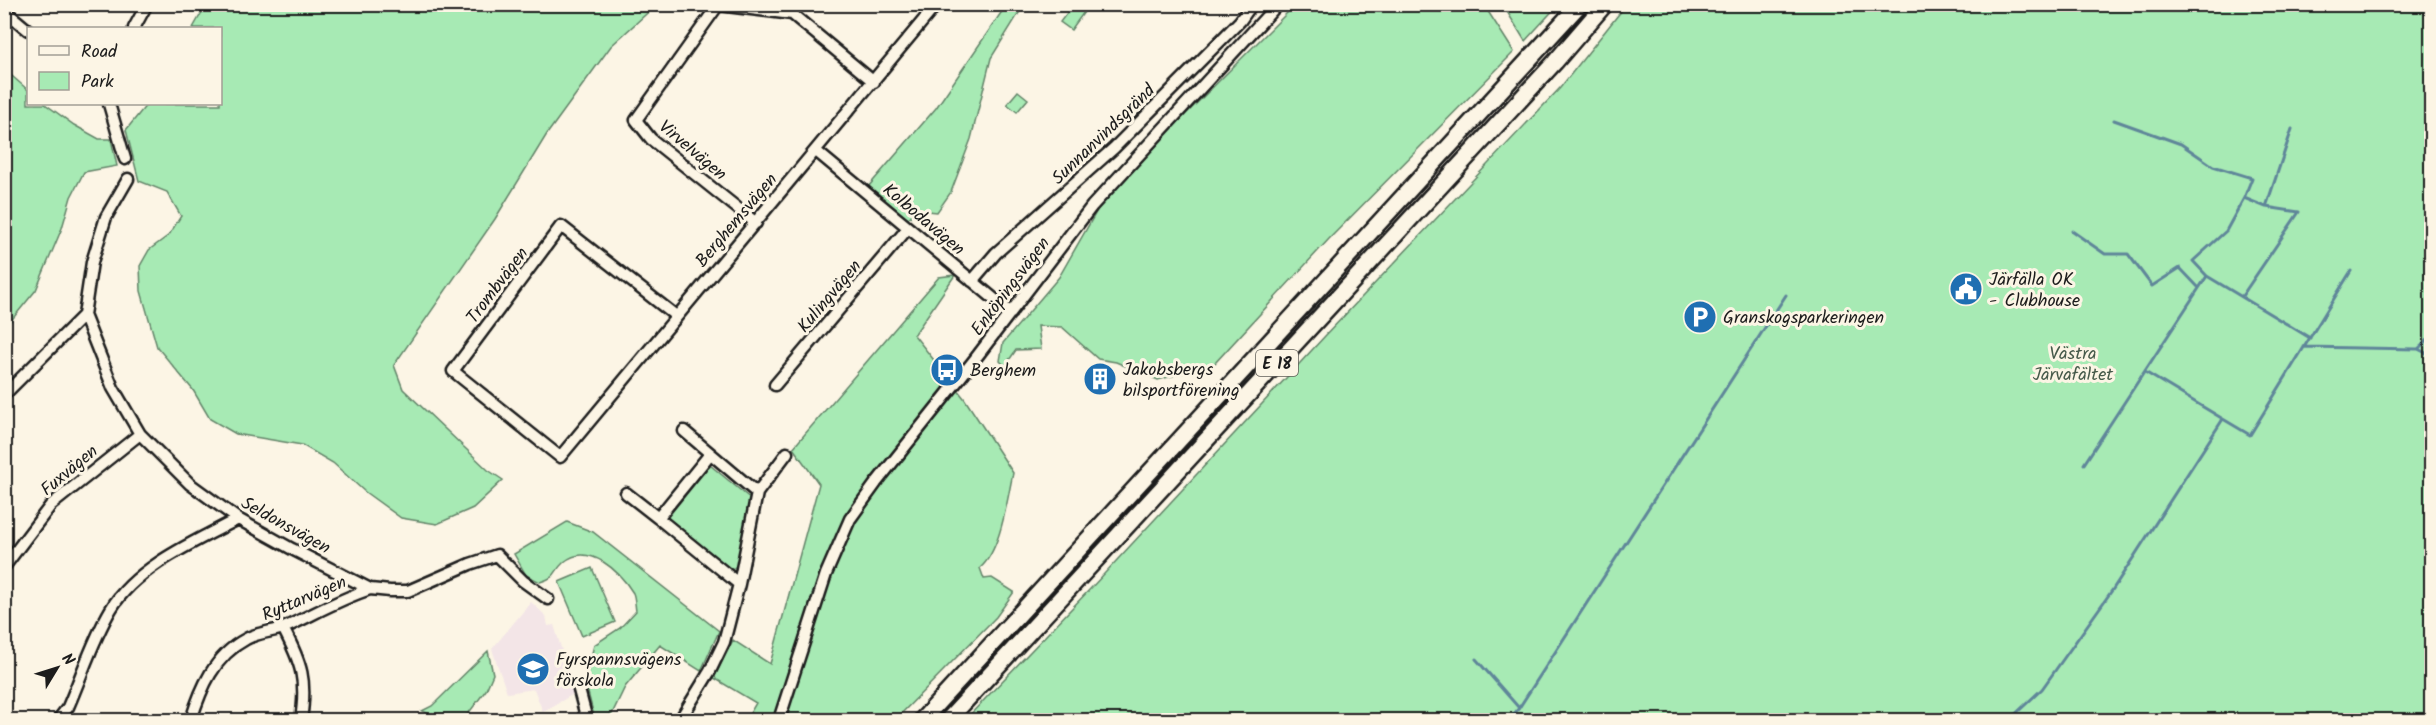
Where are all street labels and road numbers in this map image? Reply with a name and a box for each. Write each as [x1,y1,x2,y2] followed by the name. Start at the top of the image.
[1045,77,1163,192] street label: Sunnanvindsgränd
[651,114,733,189] street label: Virvelvägen
[689,167,786,275] street label: Berghemsvägen
[875,177,971,264] street label: Kolbodavägen
[964,231,1058,343] street label: Enköpingsvägen
[460,241,537,331] street label: Trombvägen
[791,254,870,340] street label: Kulingvägen
[1256,350,1298,376] road number: E 18
[35,438,105,504] street label: Fuxvägen
[235,490,336,563] street label: Seldonsvägen
[258,569,352,630] street label: Ryttarvägen

